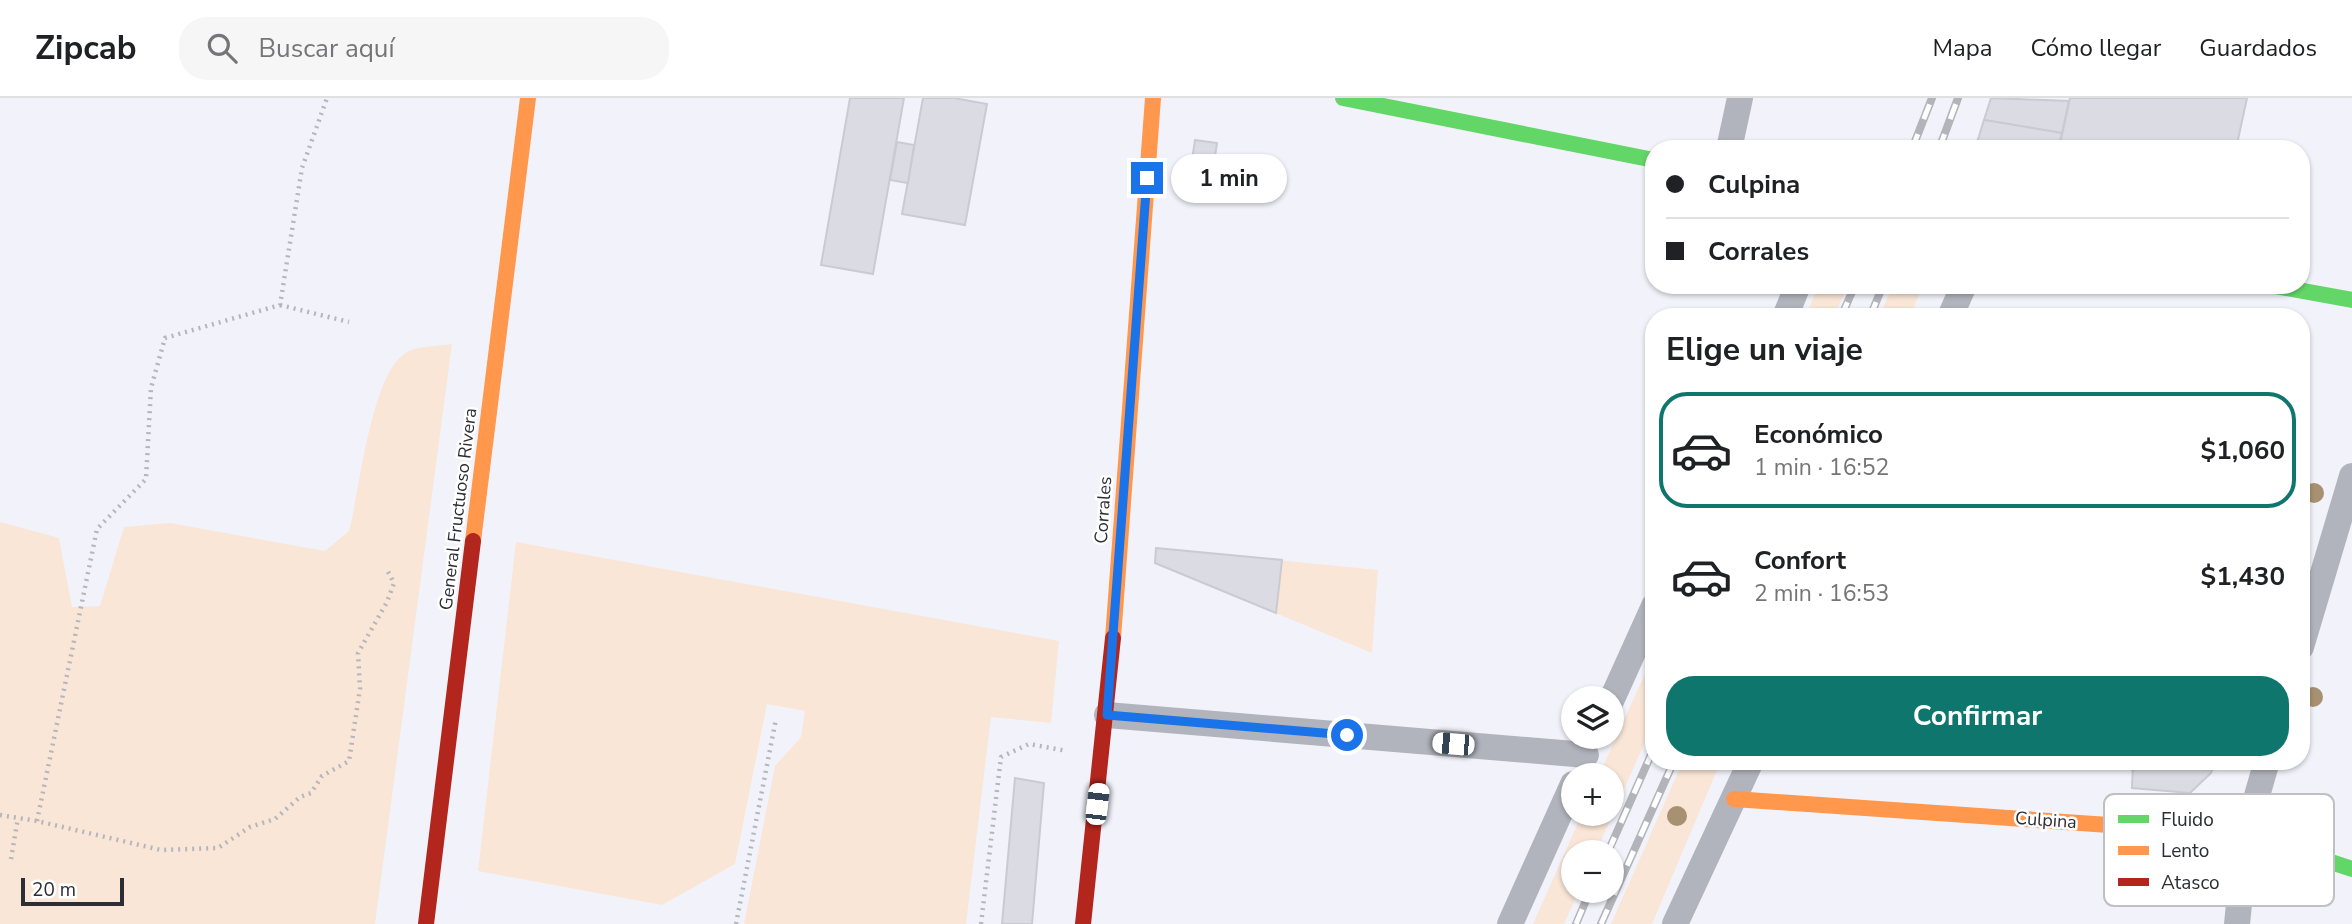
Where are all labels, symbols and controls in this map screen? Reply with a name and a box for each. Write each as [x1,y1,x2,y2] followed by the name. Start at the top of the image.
[179,17,669,80] search box
[35,26,137,71] text: Zipcab
[203,29,241,67] icon: search
[259,31,394,66] text: Buscar aquí
[1932,32,1992,64] text: Mapa
[2030,32,2161,64] text: Cómo llegar
[2199,32,2317,64] text: Guardados
[1172,154,1287,202] callout: 1 min
[1131,162,1163,194] route end
[1199,163,1259,194] text: 1 min
[1708,167,1800,202] text: Culpina
[1708,234,1809,269] text: Corrales
[1666,328,1863,371] text: Elige un viaje
[434,407,482,611] street label: General Fructuoso Rivera
[1754,417,1883,452] text: Económico
[1670,419,1733,482] icon: car
[2201,433,2285,468] text: $1,060
[1754,452,1889,483] text: 1 min · 16:52
[1089,476,1117,544] street label: Corrales
[1754,543,1846,578] text: Confort
[1670,545,1733,608] icon: car
[2201,559,2285,594] text: $1,430
[1754,578,1889,609] text: 2 min · 16:53
[1666,676,2289,756] button: Confirmar
[1561,686,1624,903] map controls
[1561,686,1624,749] button: layers
[1331,719,1363,751] route start
[1432,732,1475,756] car
[1561,763,1624,826] button: +
[1085,782,1110,826] car
[2104,794,2334,906] legend
[2014,806,2078,834] street label: Culpina
[2161,807,2214,833] text: Fluido
[2161,838,2209,864] text: Lento
[1561,840,1624,903] button: −
[2161,870,2220,896] text: Atasco
[21,875,124,907] scale bar
[32,877,76,903] text: 20 m

